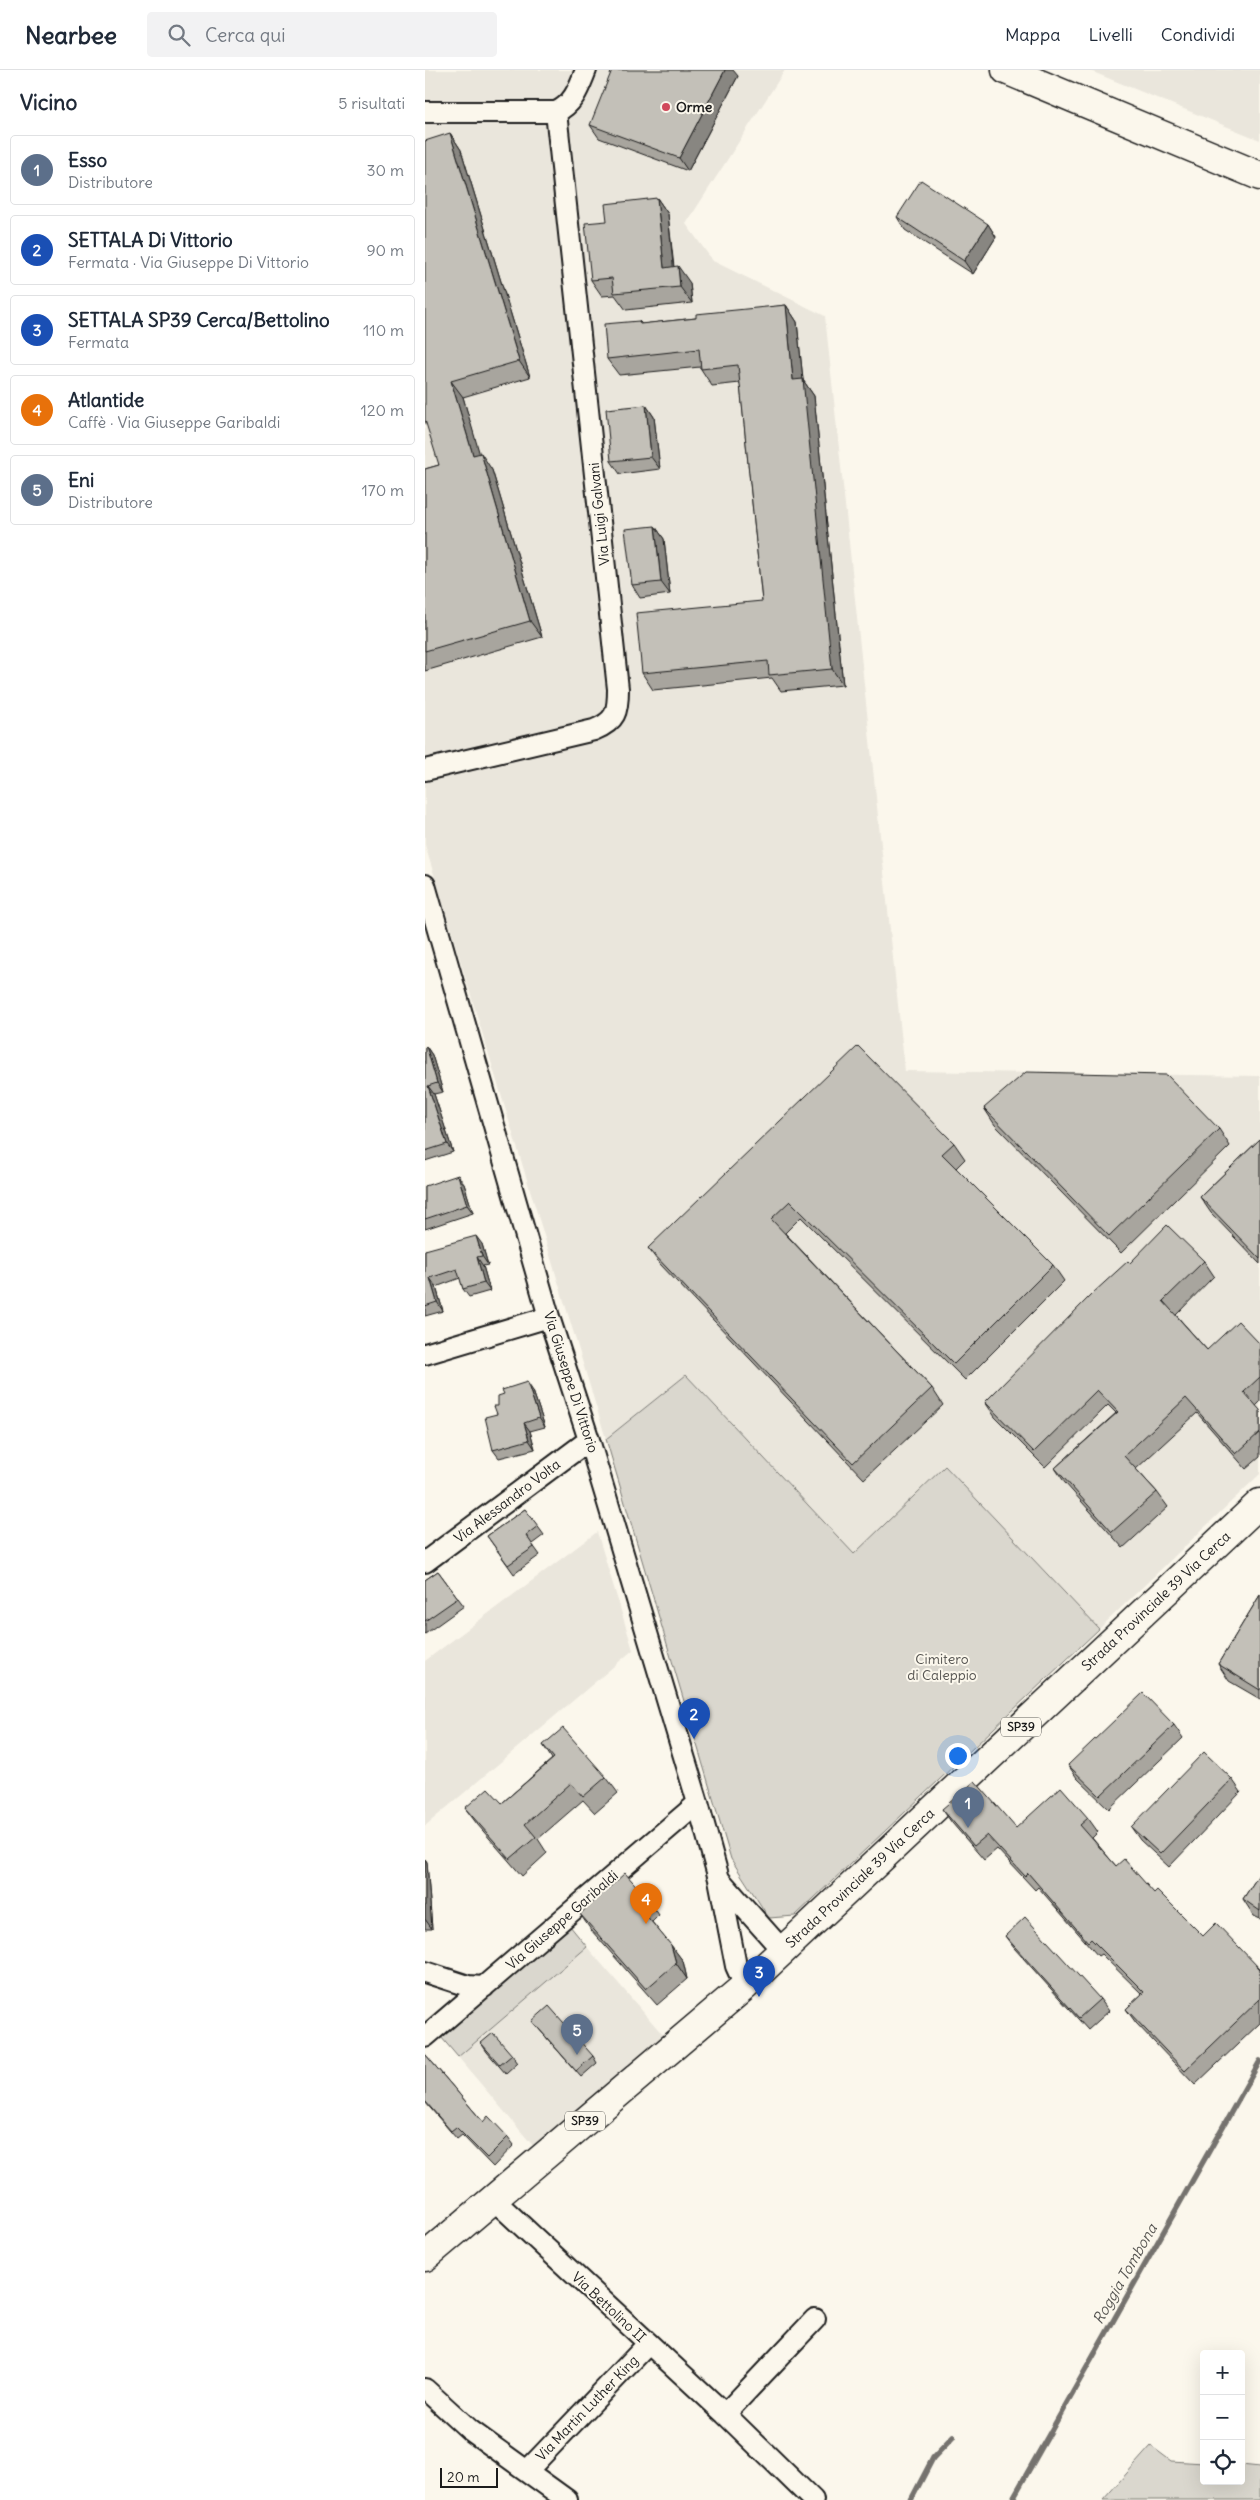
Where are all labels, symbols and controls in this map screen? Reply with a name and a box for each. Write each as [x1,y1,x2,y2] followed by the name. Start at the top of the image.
[147,12,497,57] search box
[25,20,117,50] text: Nearbee
[165,21,193,49] icon: search
[205,23,286,47] text: Cerca qui
[1005,23,1060,46] text: Mappa
[1088,23,1133,46] text: Livelli
[1161,23,1235,46] text: Condividi
[20,89,77,116] text: Vicino
[338,93,405,113] text: 5 risultati
[676,98,713,116] place label: Orme
[660,101,672,113] marker: Orme
[68,148,107,172] text: Esso
[34,160,40,180] text: 1
[367,160,404,180] text: 30 m
[68,172,153,192] text: Distributore
[68,228,233,252] text: SETTALA Di Vittorio
[33,240,41,260] text: 2
[366,240,404,260] text: 90 m
[68,252,309,272] text: Fermata · Via Giuseppe Di Vittorio
[68,308,330,332] text: SETTALA SP39 Cerca/Bettolino
[32,320,42,340] text: 3
[363,320,404,340] text: 110 m
[68,332,129,352] text: Fermata
[68,388,144,412] text: Atlantide
[32,400,42,420] text: 4
[361,400,404,420] text: 120 m
[68,412,280,432] text: Caffè · Via Giuseppe Garibaldi
[585,462,613,566] street label: Via Luigi Galvani
[68,468,94,492] text: Eni
[32,480,42,500] text: 5
[361,480,404,500] text: 170 m
[68,492,153,512] text: Distributore
[540,1309,602,1455] street label: Via Giuseppe Di Vittorio
[450,1455,564,1547] street label: Via Alessandro Volta
[1078,1527,1234,1675] street label: Strada Provinciale 39 Via Cerca
[907,1650,977,1684] park label: Cimitero di Caleppio
[678,1698,710,1739] pin: 2
[1001,1718,1041,1736] road number: SP39
[945,1743,971,1769] your location
[952,1787,984,1828] pin: 1
[782,1804,938,1952] street label: Strada Provinciale 39 Via Cerca
[502,1866,622,1974] street label: Via Giuseppe Garibaldi
[630,1883,662,1924] pin: 4
[743,1956,775,1997] pin: 3
[561,2014,593,2055] pin: 5
[565,2112,605,2130] road number: SP39
[1088,2219,1162,2327] water label: Roggia Tombona
[568,2268,650,2346] street label: Via Bettolino II
[1200,2350,1245,2485] map controls
[1200,2350,1245,2395] button: +
[532,2351,642,2465] street label: Via Martin Luther King
[1200,2395,1245,2440] button: −
[1200,2440,1245,2485] button: locate
[440,2465,497,2488] scale bar
[447,2468,480,2486] text: 20 m

